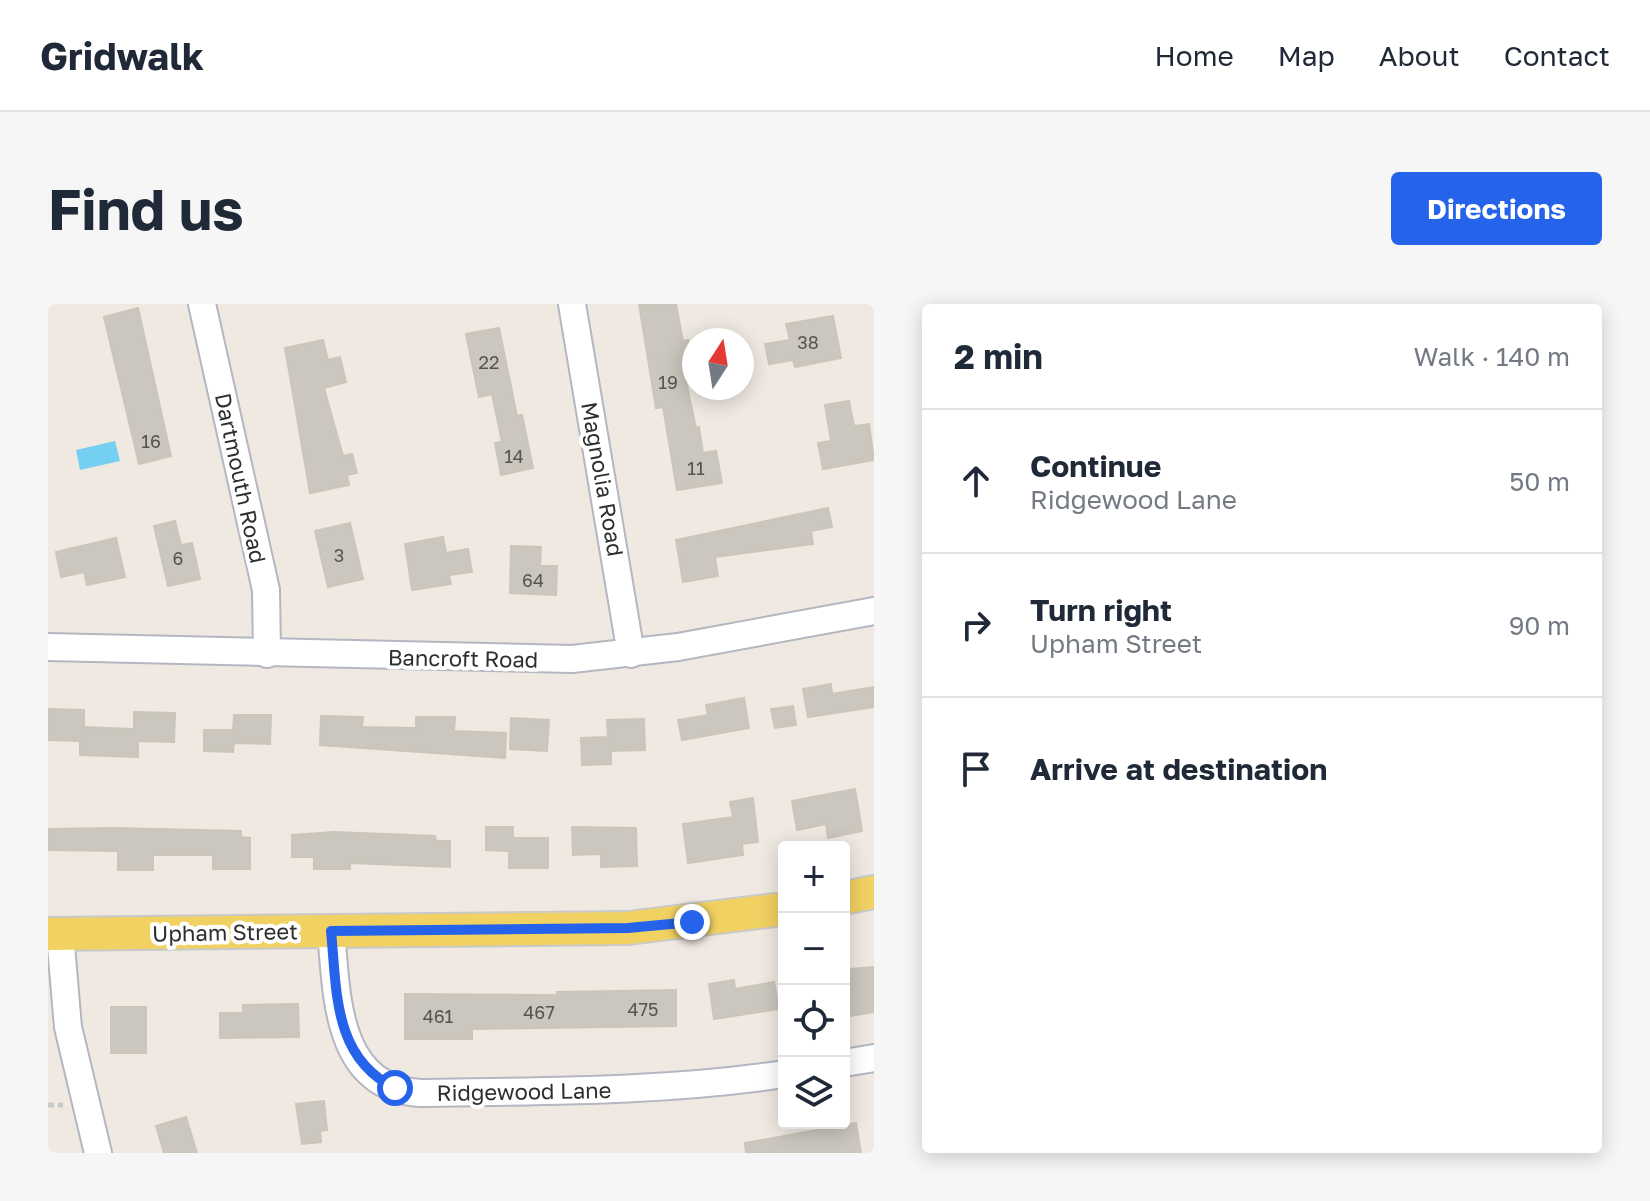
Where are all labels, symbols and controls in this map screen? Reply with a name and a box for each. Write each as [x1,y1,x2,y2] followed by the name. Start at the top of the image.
[40,33,204,78] text: Gridwalk
[1155,39,1234,72] text: Home
[1278,39,1335,72] text: Map
[1379,39,1460,72] text: About
[1504,39,1610,72] text: Contact
[1391,172,1602,245] button: Directions
[48,175,244,242] text: Find us
[682,328,754,400] north arrow
[797,331,819,353] house number: 38
[954,336,1043,376] text: 2 min
[1413,341,1570,372] text: Walk · 140 m
[479,351,499,373] house number: 22
[658,371,678,393] house number: 19
[210,390,272,566] street label: Dartmouth Road
[576,400,630,558] street label: Magnolia Road
[141,430,161,452] house number: 16
[504,445,524,467] house number: 14
[1030,448,1161,484] text: Continue
[687,457,705,479] house number: 11
[954,459,998,503] icon: ahead
[1509,466,1570,497] text: 50 m
[1030,484,1237,515] text: Ridgewood Lane
[334,544,344,566] house number: 3
[173,547,183,569] house number: 6
[522,569,544,591] house number: 64
[1030,592,1172,628] text: Turn right
[954,603,998,647] icon: right
[1509,610,1570,641] text: 90 m
[1030,628,1202,659] text: Upham Street
[388,643,538,673] street label: Bancroft Road
[954,747,998,791] icon: arrive
[1030,751,1327,787] text: Arrive at destination
[778,841,850,1129] map controls
[778,841,850,913] button: +
[674,904,710,940] route end
[778,913,850,985] button: −
[152,917,298,947] street label: Upham Street
[778,985,850,1057] button: locate
[628,998,658,1020] house number: 475
[523,1001,555,1023] house number: 467
[423,1005,454,1027] house number: 461
[778,1057,850,1129] button: layers
[377,1070,413,1106] route start
[436,1076,612,1106] street label: Ridgewood Lane

